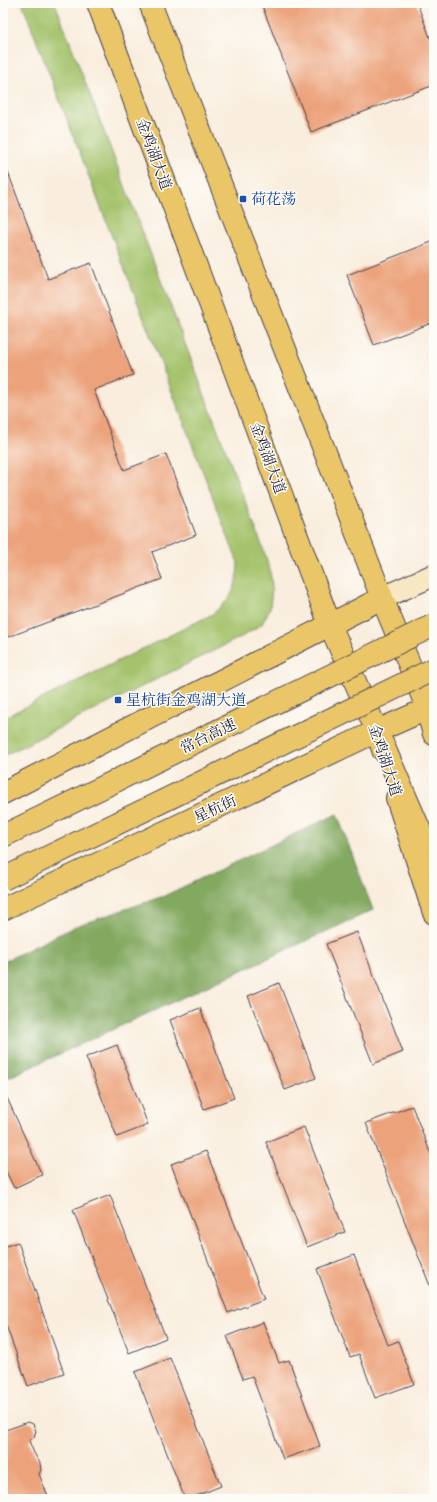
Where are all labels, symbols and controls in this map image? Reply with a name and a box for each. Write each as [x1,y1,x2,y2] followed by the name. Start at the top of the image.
[133,116,175,192] street label: 金鸡湖大道
[251,190,296,208] place label: 荷花荡
[238,194,248,204] marker: 荷花荡
[247,420,289,496] street label: 金鸡湖大道
[126,691,246,709] place label: 星杭街金鸡湖大道
[113,695,123,705] marker: 星杭街金鸡湖大道
[177,715,239,757] street label: 常台高速
[365,722,405,798] street label: 金鸡湖大道
[191,791,239,827] street label: 星杭街

